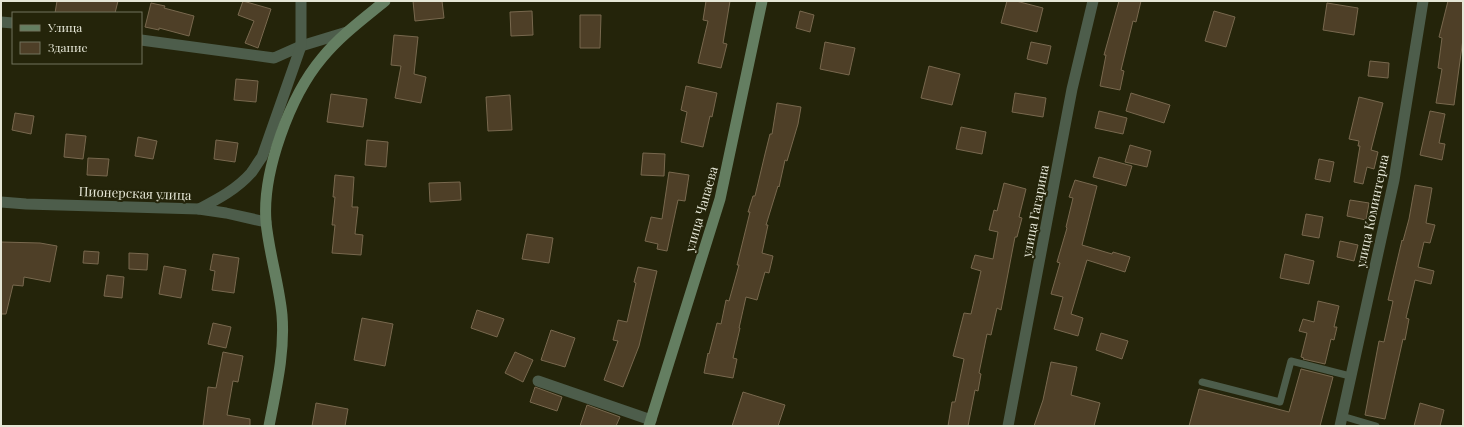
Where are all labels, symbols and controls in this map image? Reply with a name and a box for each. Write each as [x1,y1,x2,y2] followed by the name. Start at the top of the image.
[12,12,142,64] legend
[47,19,82,35] text: Улица
[48,39,88,55] text: Здание
[1351,152,1392,270] street label: улица Коминтерна
[1017,163,1052,260] street label: улица Гагарина
[680,164,721,254] street label: улица Чапаева
[78,182,192,203] street label: Пионерская улица

